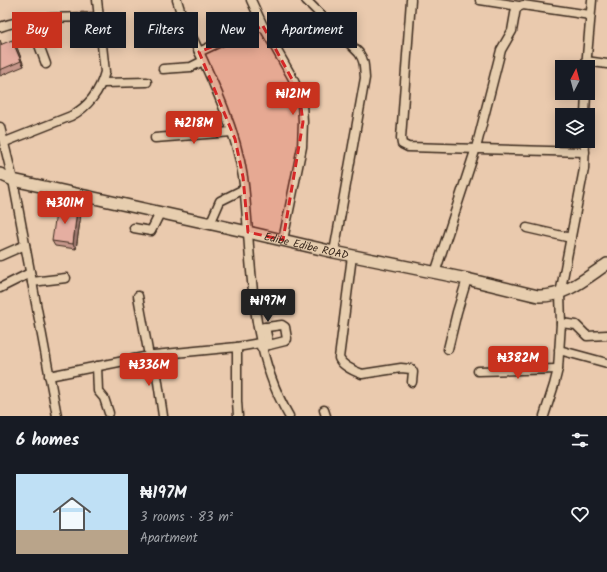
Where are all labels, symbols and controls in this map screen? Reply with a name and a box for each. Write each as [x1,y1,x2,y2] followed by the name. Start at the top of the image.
[12,12,62,48] chip: Buy
[70,12,126,48] chip: Rent
[134,12,198,48] chip: Filters
[206,12,259,48] chip: New
[267,12,357,48] chip: Apartment
[555,60,595,100] north arrow
[555,60,595,148] map controls
[265,82,321,116] pin: ₦121M
[276,84,310,105] text: ₦121M
[555,108,595,148] button: layers
[166,111,222,145] pin: ₦218M
[175,113,213,134] text: ₦218M
[37,191,93,225] pin: ₦301M
[47,193,83,214] text: ₦301M
[262,228,350,265] street label: Edibe Edibe ROAD
[240,289,296,323] pin: ₦197M
[250,291,286,312] text: ₦197M
[490,346,546,380] pin: ₦382M
[497,348,539,369] text: ₦382M
[121,353,177,387] pin: ₦336M
[129,355,169,376] text: ₦336M
[16,427,79,454] text: 6 homes
[569,429,591,451] icon: filters
[140,480,187,507] text: ₦197M
[48,490,96,538] icon: home
[569,503,591,525] icon: heart
[140,507,233,528] text: 3 rooms · 83 m²
[140,528,198,549] text: Apartment

